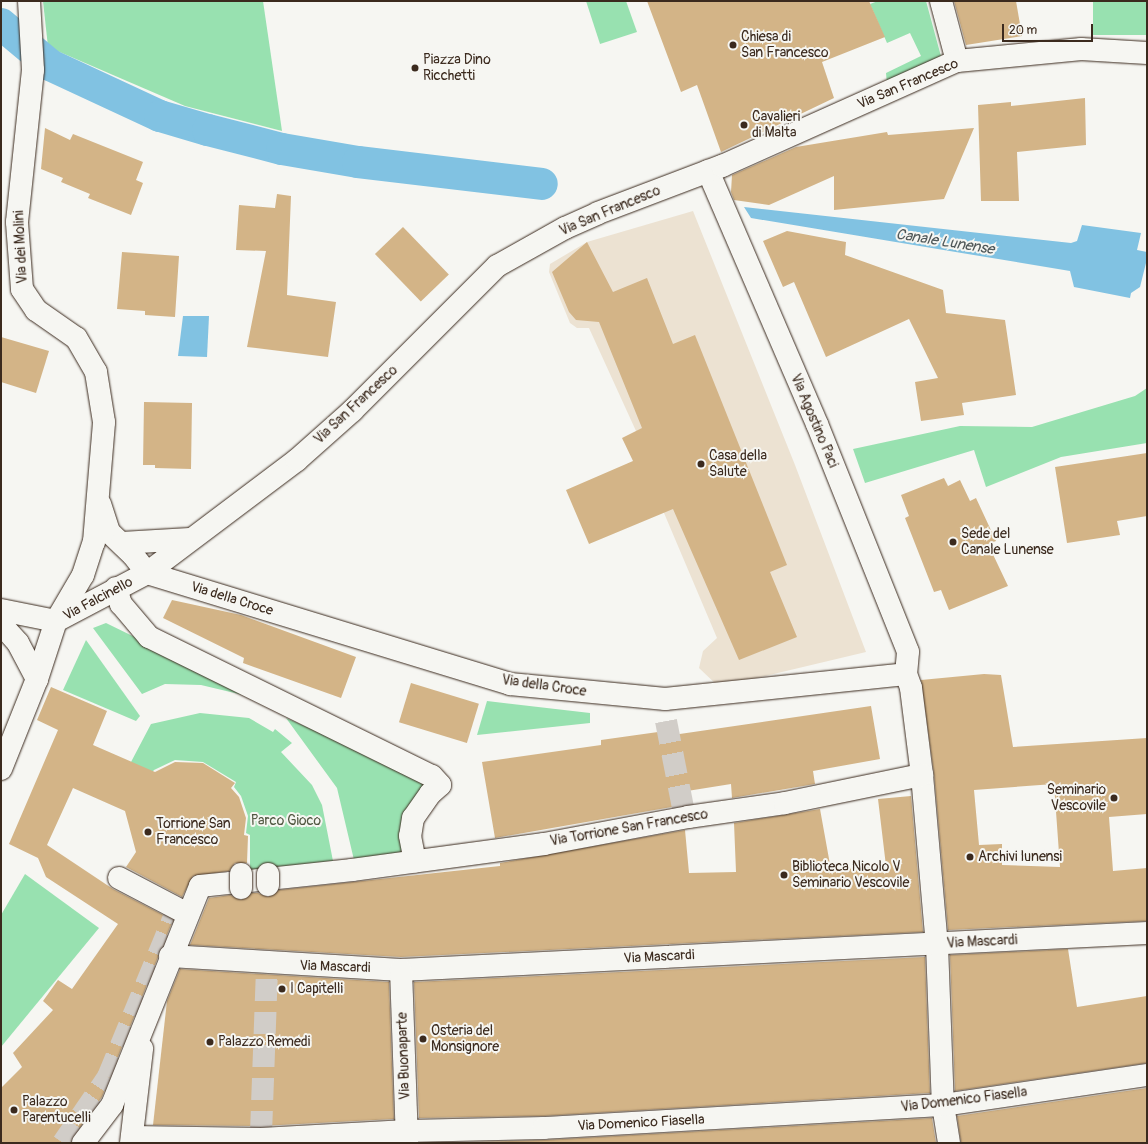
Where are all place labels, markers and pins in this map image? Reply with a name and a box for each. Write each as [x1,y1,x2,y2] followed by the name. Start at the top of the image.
[741,29,829,62] place label: Chiesa di San Francesco
[728,40,738,50] marker: Chiesa di San Francesco
[423,52,491,84] place label: Piazza Dino Ricchetti
[410,63,420,73] marker: Piazza Dino Ricchetti
[752,109,800,142] place label: Cavalieri di Malta
[739,120,749,130] marker: Cavalieri di Malta
[709,448,767,480] place label: Casa della Salute
[696,459,706,469] marker: Casa della Salute
[961,526,1054,558] place label: Sede del Canale Lunense
[948,537,958,547] marker: Sede del Canale Lunense
[1047,782,1106,814] place label: Seminario Vescovile
[1109,793,1119,803] marker: Seminario Vescovile
[156,816,231,848] place label: Torrione San Francesco
[143,827,153,837] marker: Torrione San Francesco
[978,849,1062,865] place label: Archivi lunensi
[965,852,975,862] marker: Archivi lunensi
[792,859,909,892] place label: Biblioteca Nicolo V Seminario Vescovile
[779,870,789,880] marker: Biblioteca Nicolo V Seminario Vescovile
[290,981,343,997] place label: I Capitelli
[277,984,287,994] marker: I Capitelli
[431,1023,499,1056] place label: Osteria del Monsignore
[218,1034,310,1050] place label: Palazzo Remedi
[418,1034,428,1044] marker: Osteria del Monsignore
[205,1037,215,1047] marker: Palazzo Remedi
[22,1094,91,1126] place label: Palazzo Parentucelli
[9,1105,19,1115] marker: Palazzo Parentucelli

